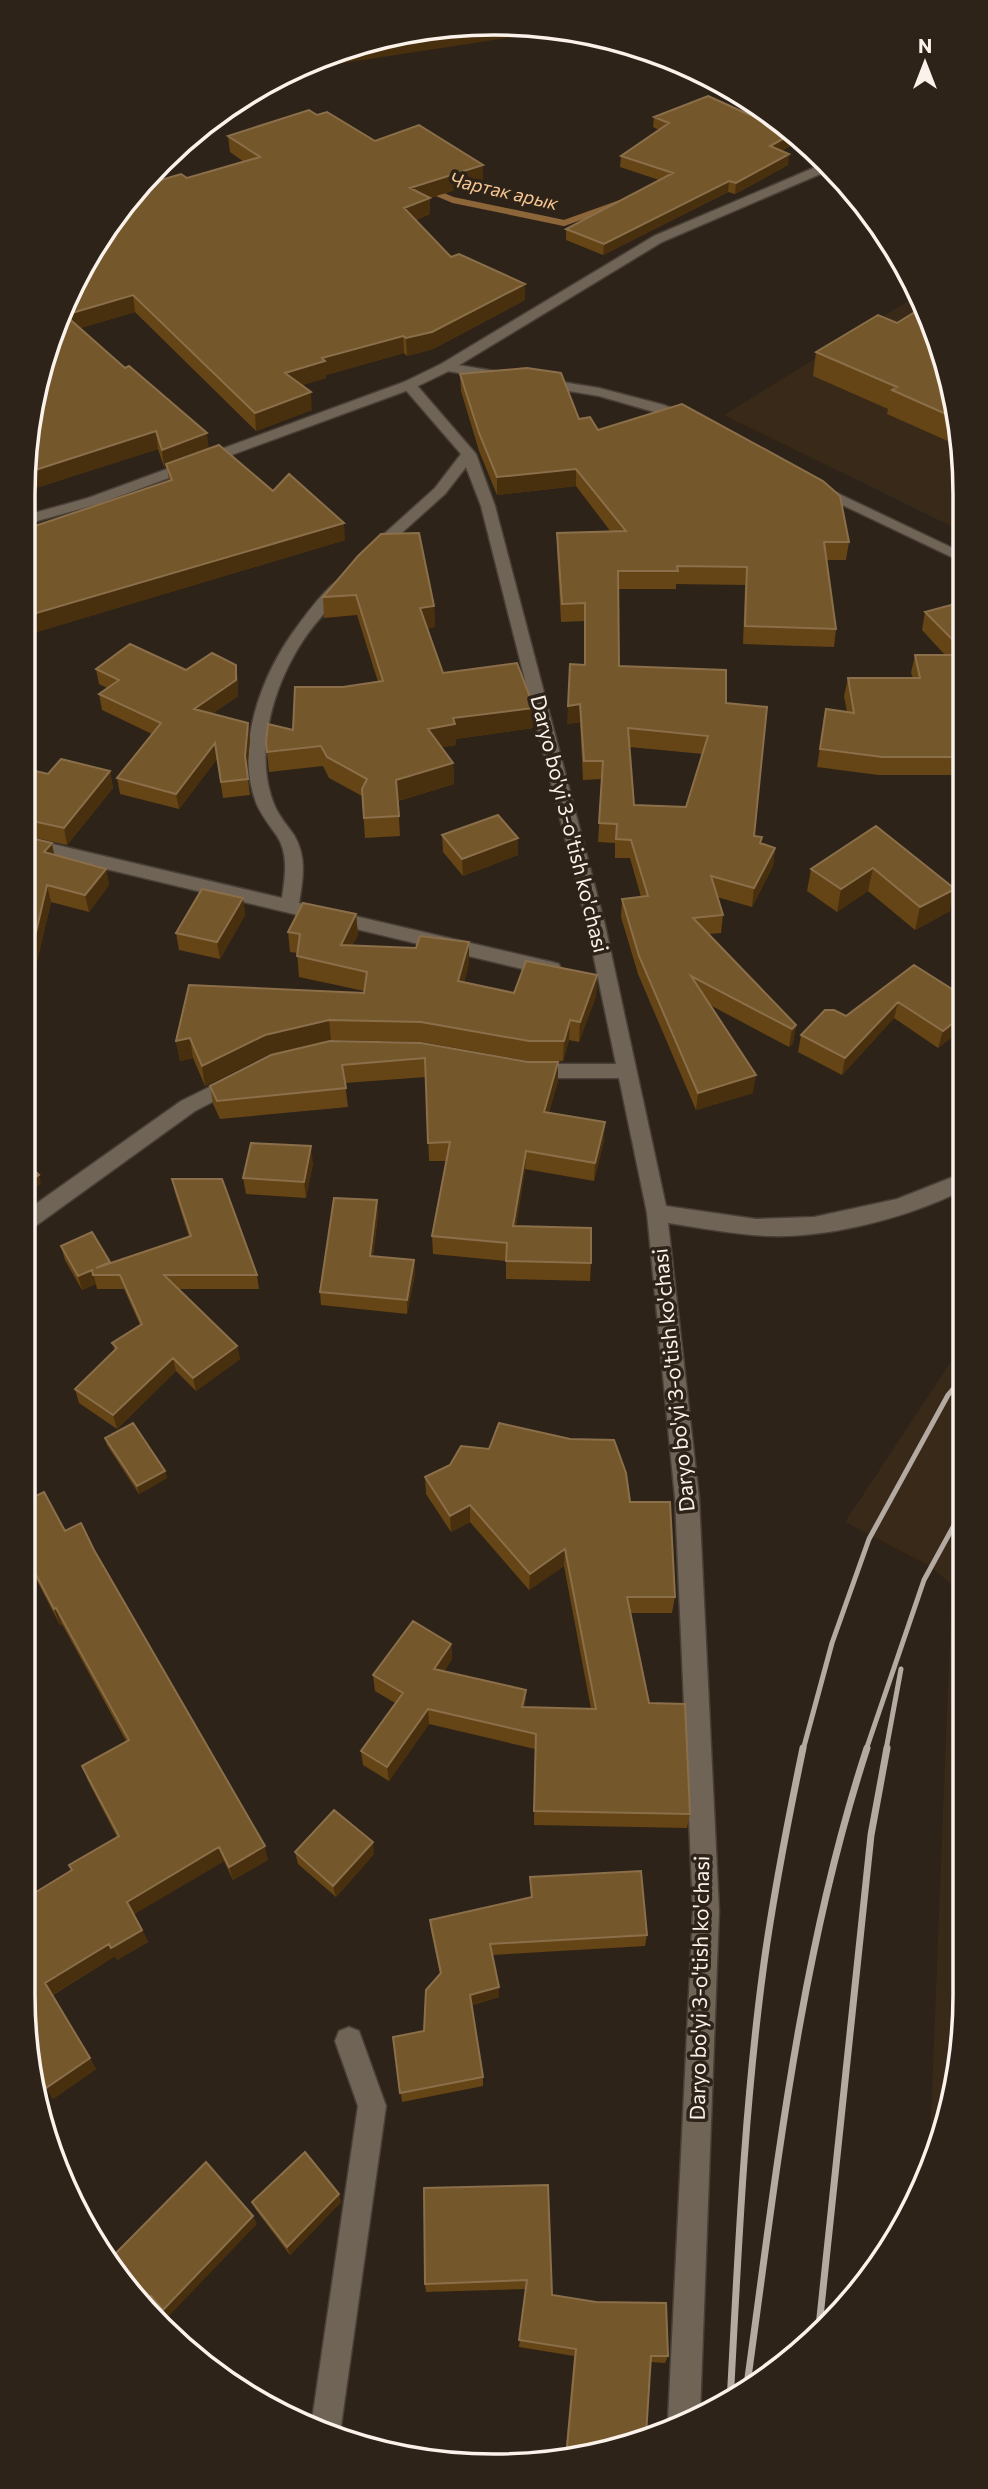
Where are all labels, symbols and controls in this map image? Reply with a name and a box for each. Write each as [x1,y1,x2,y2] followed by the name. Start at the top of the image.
[890,28,960,98] north arrow
[918,34,932,57] text: N
[447,167,562,214] water label: Чартак арык
[526,692,615,955] street label: Daryo bo'yi 3-o'tish ko'chasi
[646,1247,699,1513] street label: Daryo bo'yi 3-o'tish ko'chasi
[684,1855,713,2121] street label: Daryo bo'yi 3-o'tish ko'chasi

